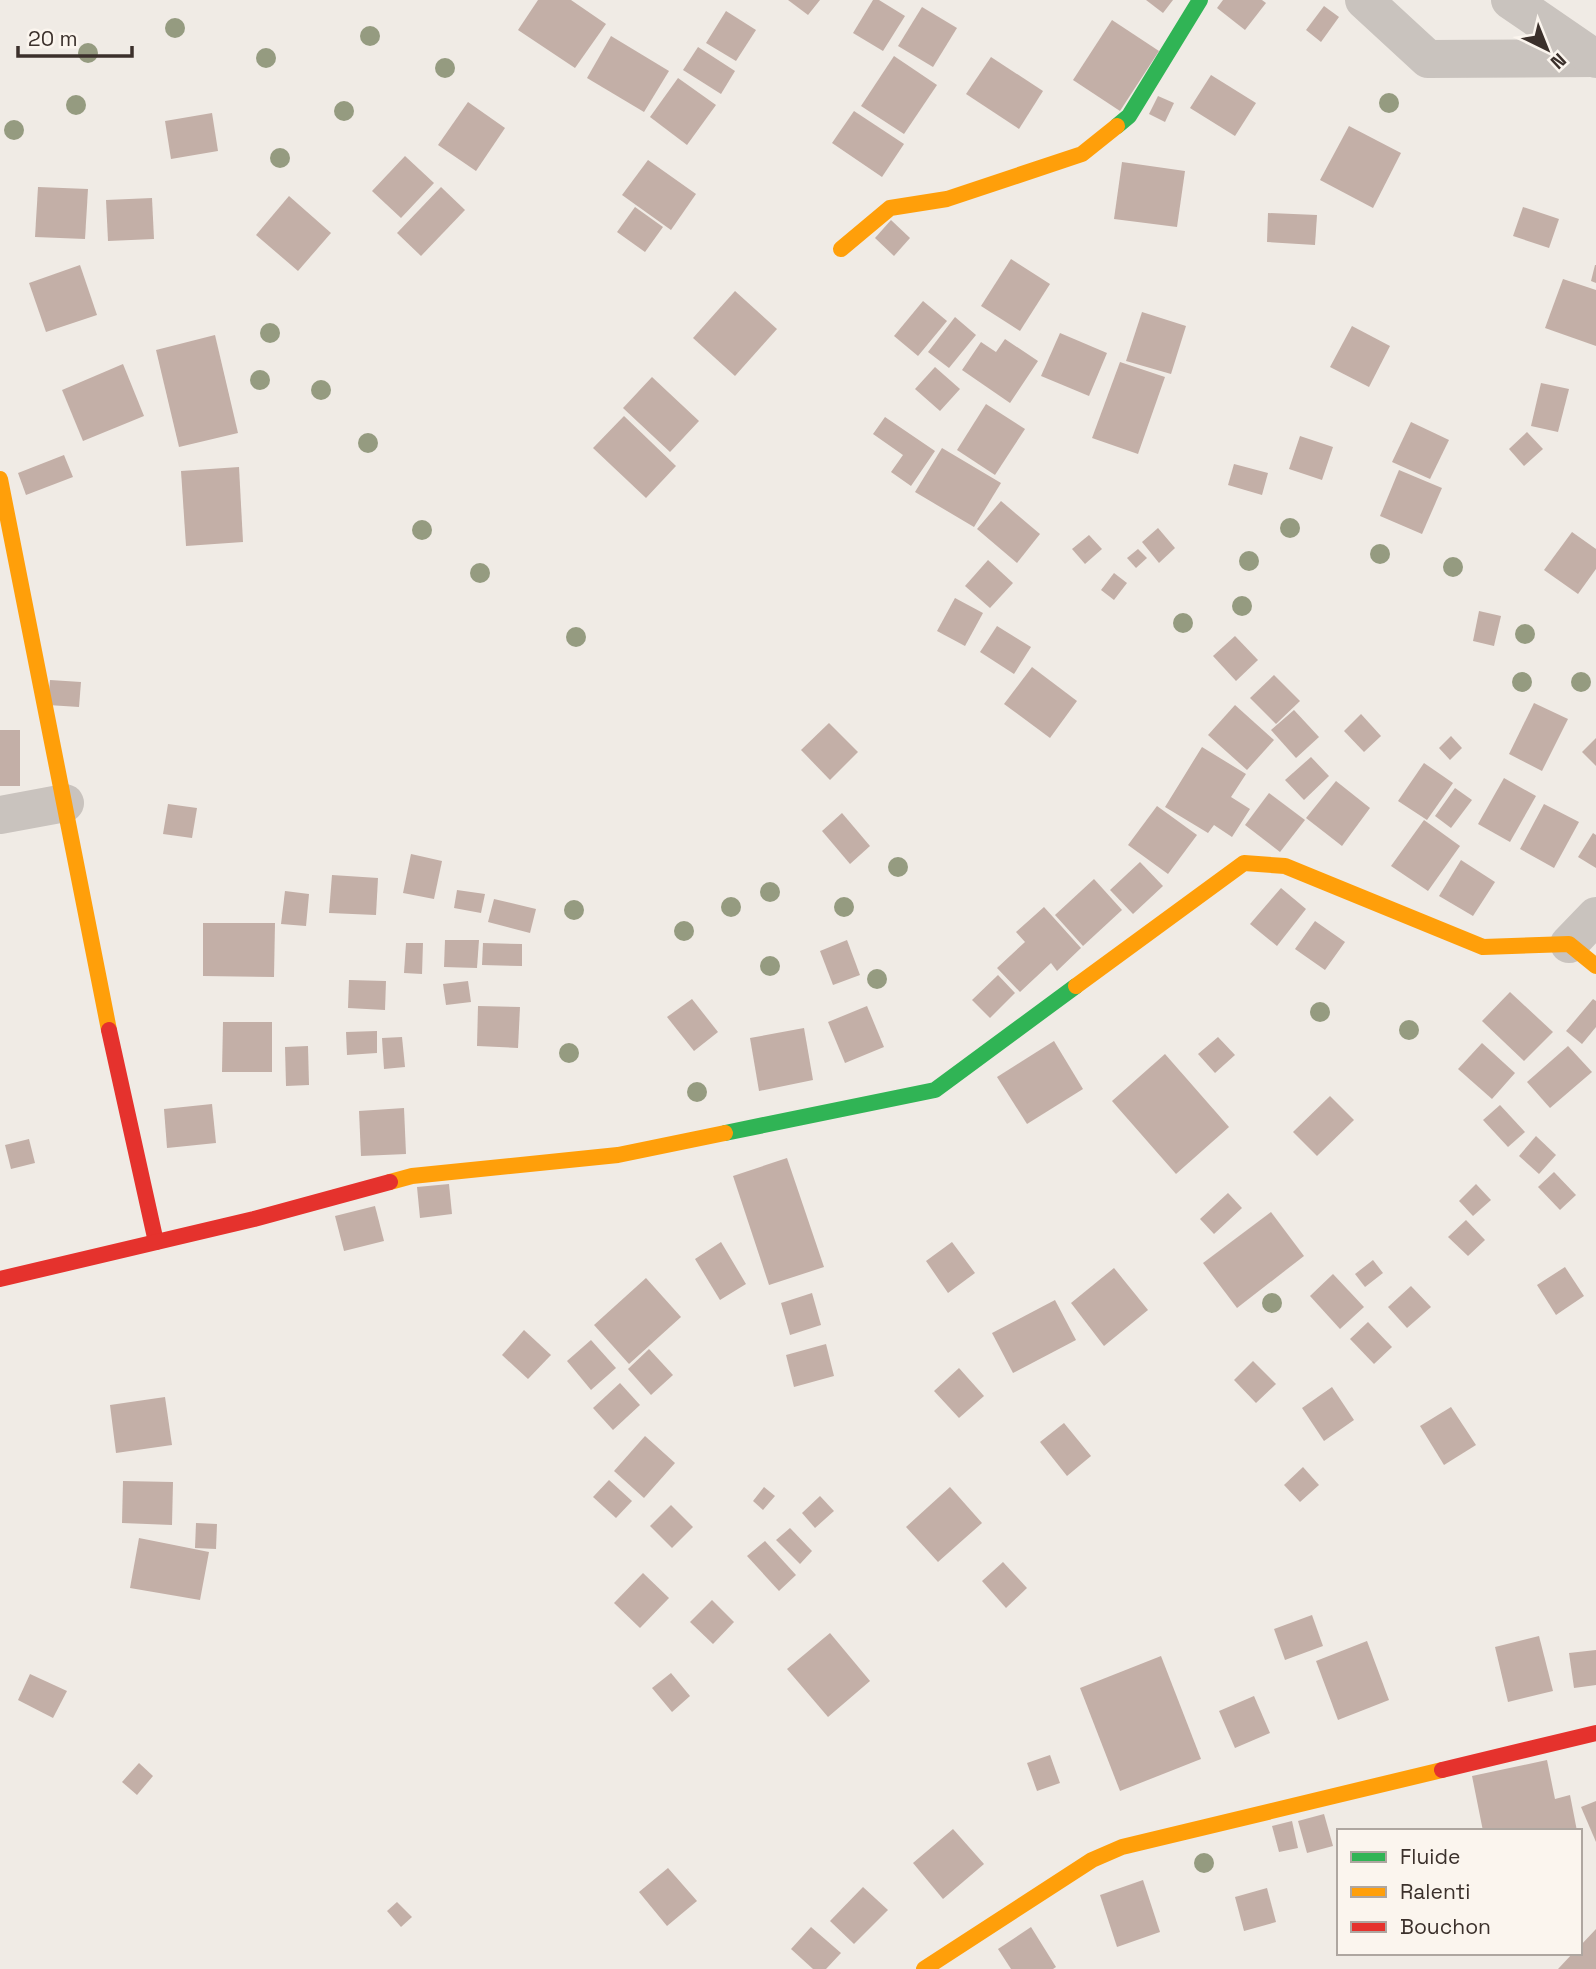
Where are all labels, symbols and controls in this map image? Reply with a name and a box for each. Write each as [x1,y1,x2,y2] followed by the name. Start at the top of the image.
[18,14,131,58] scale bar
[1512,14,1582,84] north arrow
[28,25,78,52] text: 20 m
[1545,48,1571,75] text: N
[1337,1829,1582,1955] legend
[1400,1843,1460,1870] text: Fluide
[1400,1878,1470,1905] text: Ralenti
[1400,1913,1491,1940] text: Bouchon

